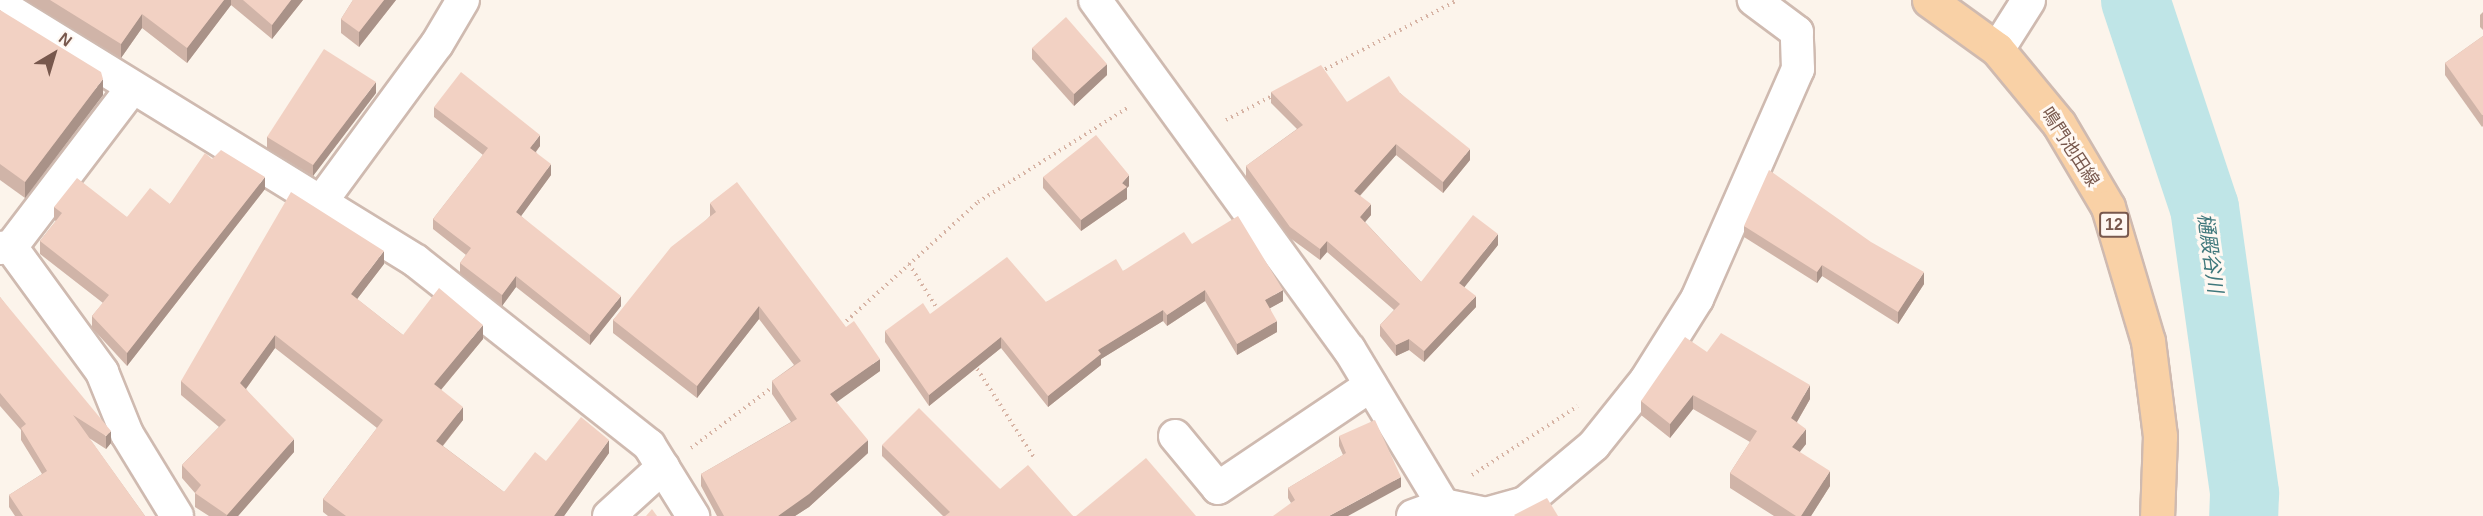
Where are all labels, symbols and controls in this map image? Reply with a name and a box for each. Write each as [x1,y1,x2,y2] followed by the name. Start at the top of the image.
[24,24,84,84] north arrow
[56,29,75,50] text: N
[2036,103,2104,191] street label: 鳴門池田線
[2099,212,2129,238] road number: 12
[2193,212,2227,294] water label: 樋殿谷川

